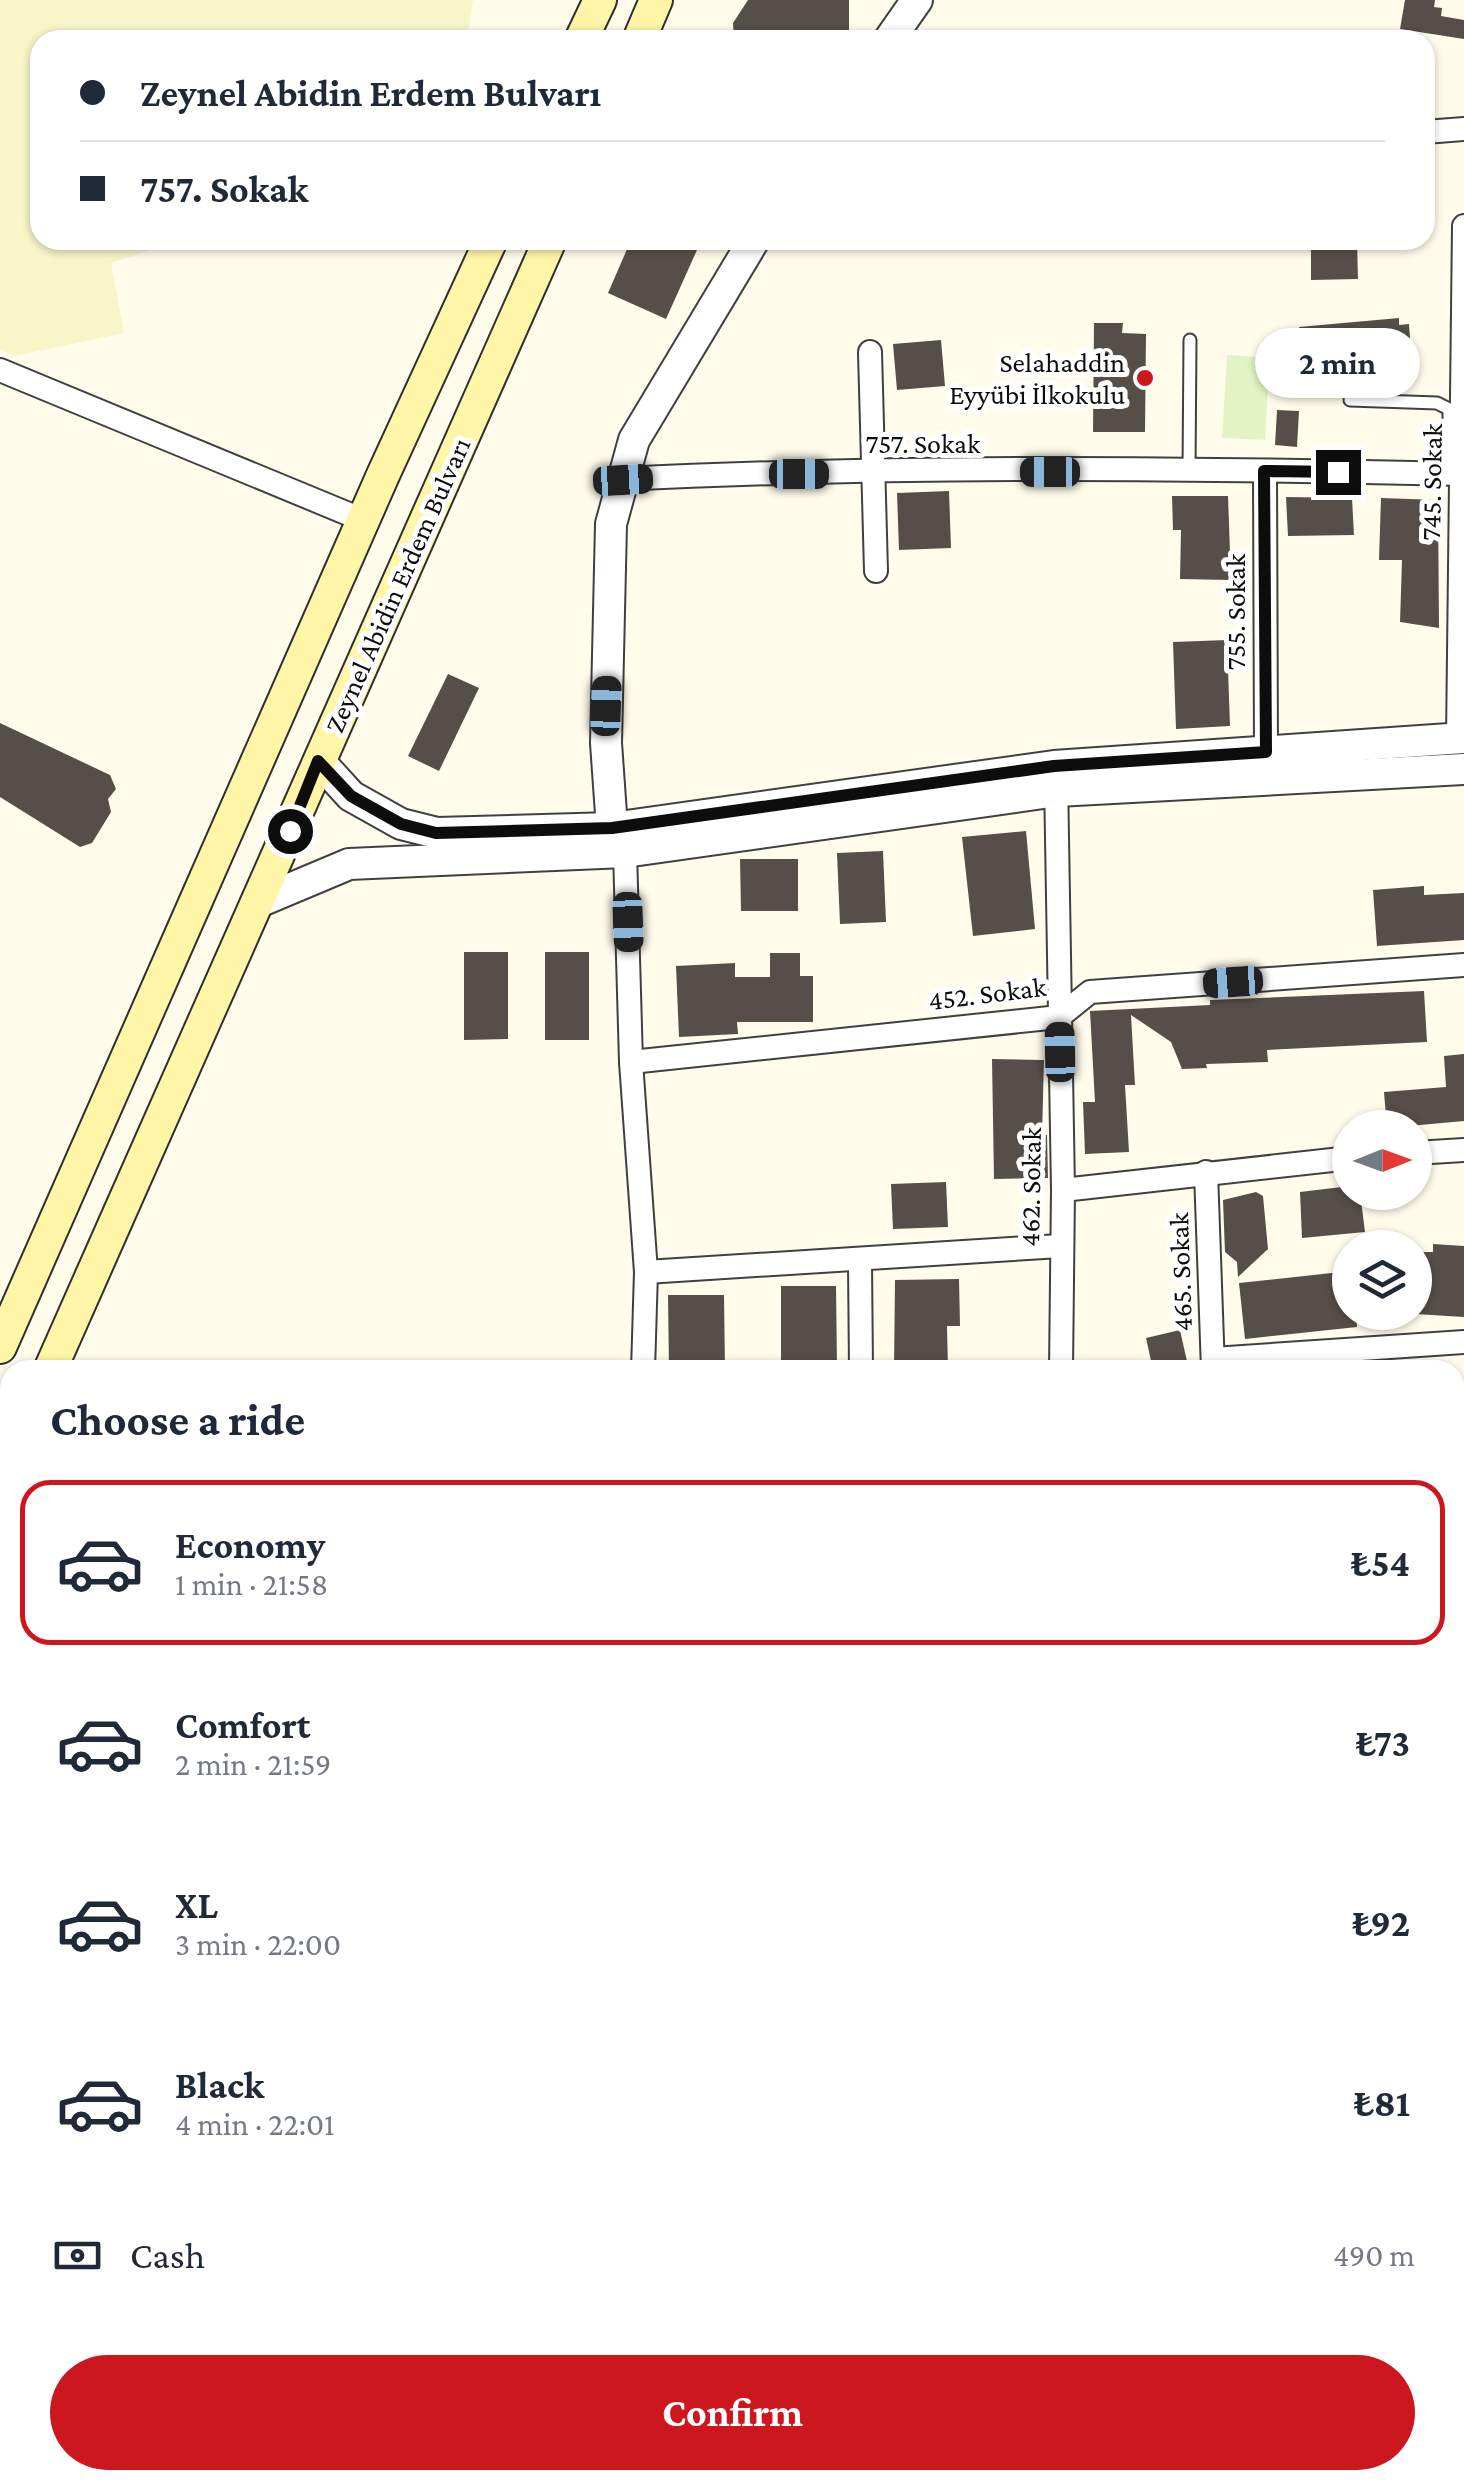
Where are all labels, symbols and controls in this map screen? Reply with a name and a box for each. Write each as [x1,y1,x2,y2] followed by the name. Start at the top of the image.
[140,72,601,114] text: Zeynel Abidin Erdem Bulvarı
[140,168,308,210] text: 757. Sokak
[1256,327,1420,397] callout: 2 min
[1299,345,1376,381] text: 2 min
[949,347,1125,410] place label: Selahaddin Eyyübi İlkokulu
[1134,367,1156,389] marker: Selahaddin Eyyübi İlkokulu
[1415,422,1448,541] street label: 745. Sokak
[866,428,981,459] street label: 757. Sokak
[318,433,477,737] street label: Zeynel Abidin Erdem Bulvarı
[1316,450,1361,495] route end
[1020,457,1080,487] car
[769,459,829,489] car
[592,463,654,497] car
[1220,553,1251,670] street label: 755. Sokak
[590,675,622,737] car
[268,809,313,854] route start
[612,891,644,953] car
[1202,965,1264,999] car
[926,971,1048,1016] street label: 452. Sokak
[1044,1022,1076,1082] car
[1332,1110,1432,1210] north arrow
[1332,1110,1432,1330] map controls
[1014,1126,1047,1247] street label: 462. Sokak
[1163,1211,1198,1332] street label: 465. Sokak
[1332,1230,1432,1330] button: layers
[50,1395,305,1445] text: Choose a ride
[55,1518,145,1608] icon: car
[175,1524,325,1566] text: Economy
[1351,1542,1410,1584] text: ₺54
[175,1566,328,1602] text: 1 min · 21:58
[55,1698,145,1788] icon: car
[175,1704,311,1746] text: Comfort
[1356,1722,1410,1764] text: ₺73
[175,1746,331,1782] text: 2 min · 21:59
[55,1878,145,1968] icon: car
[175,1884,218,1926] text: XL
[1352,1902,1410,1944] text: ₺92
[175,1926,341,1962] text: 3 min · 22:00
[55,2058,145,2148] icon: car
[175,2064,264,2106] text: Black
[1354,2082,1410,2124] text: ₺81
[175,2106,335,2142] text: 4 min · 22:01
[50,2228,105,2283] icon: cash
[130,2234,205,2276] text: Cash
[1333,2237,1415,2273] text: 490 m
[50,2355,1415,2470] button: Confirm

